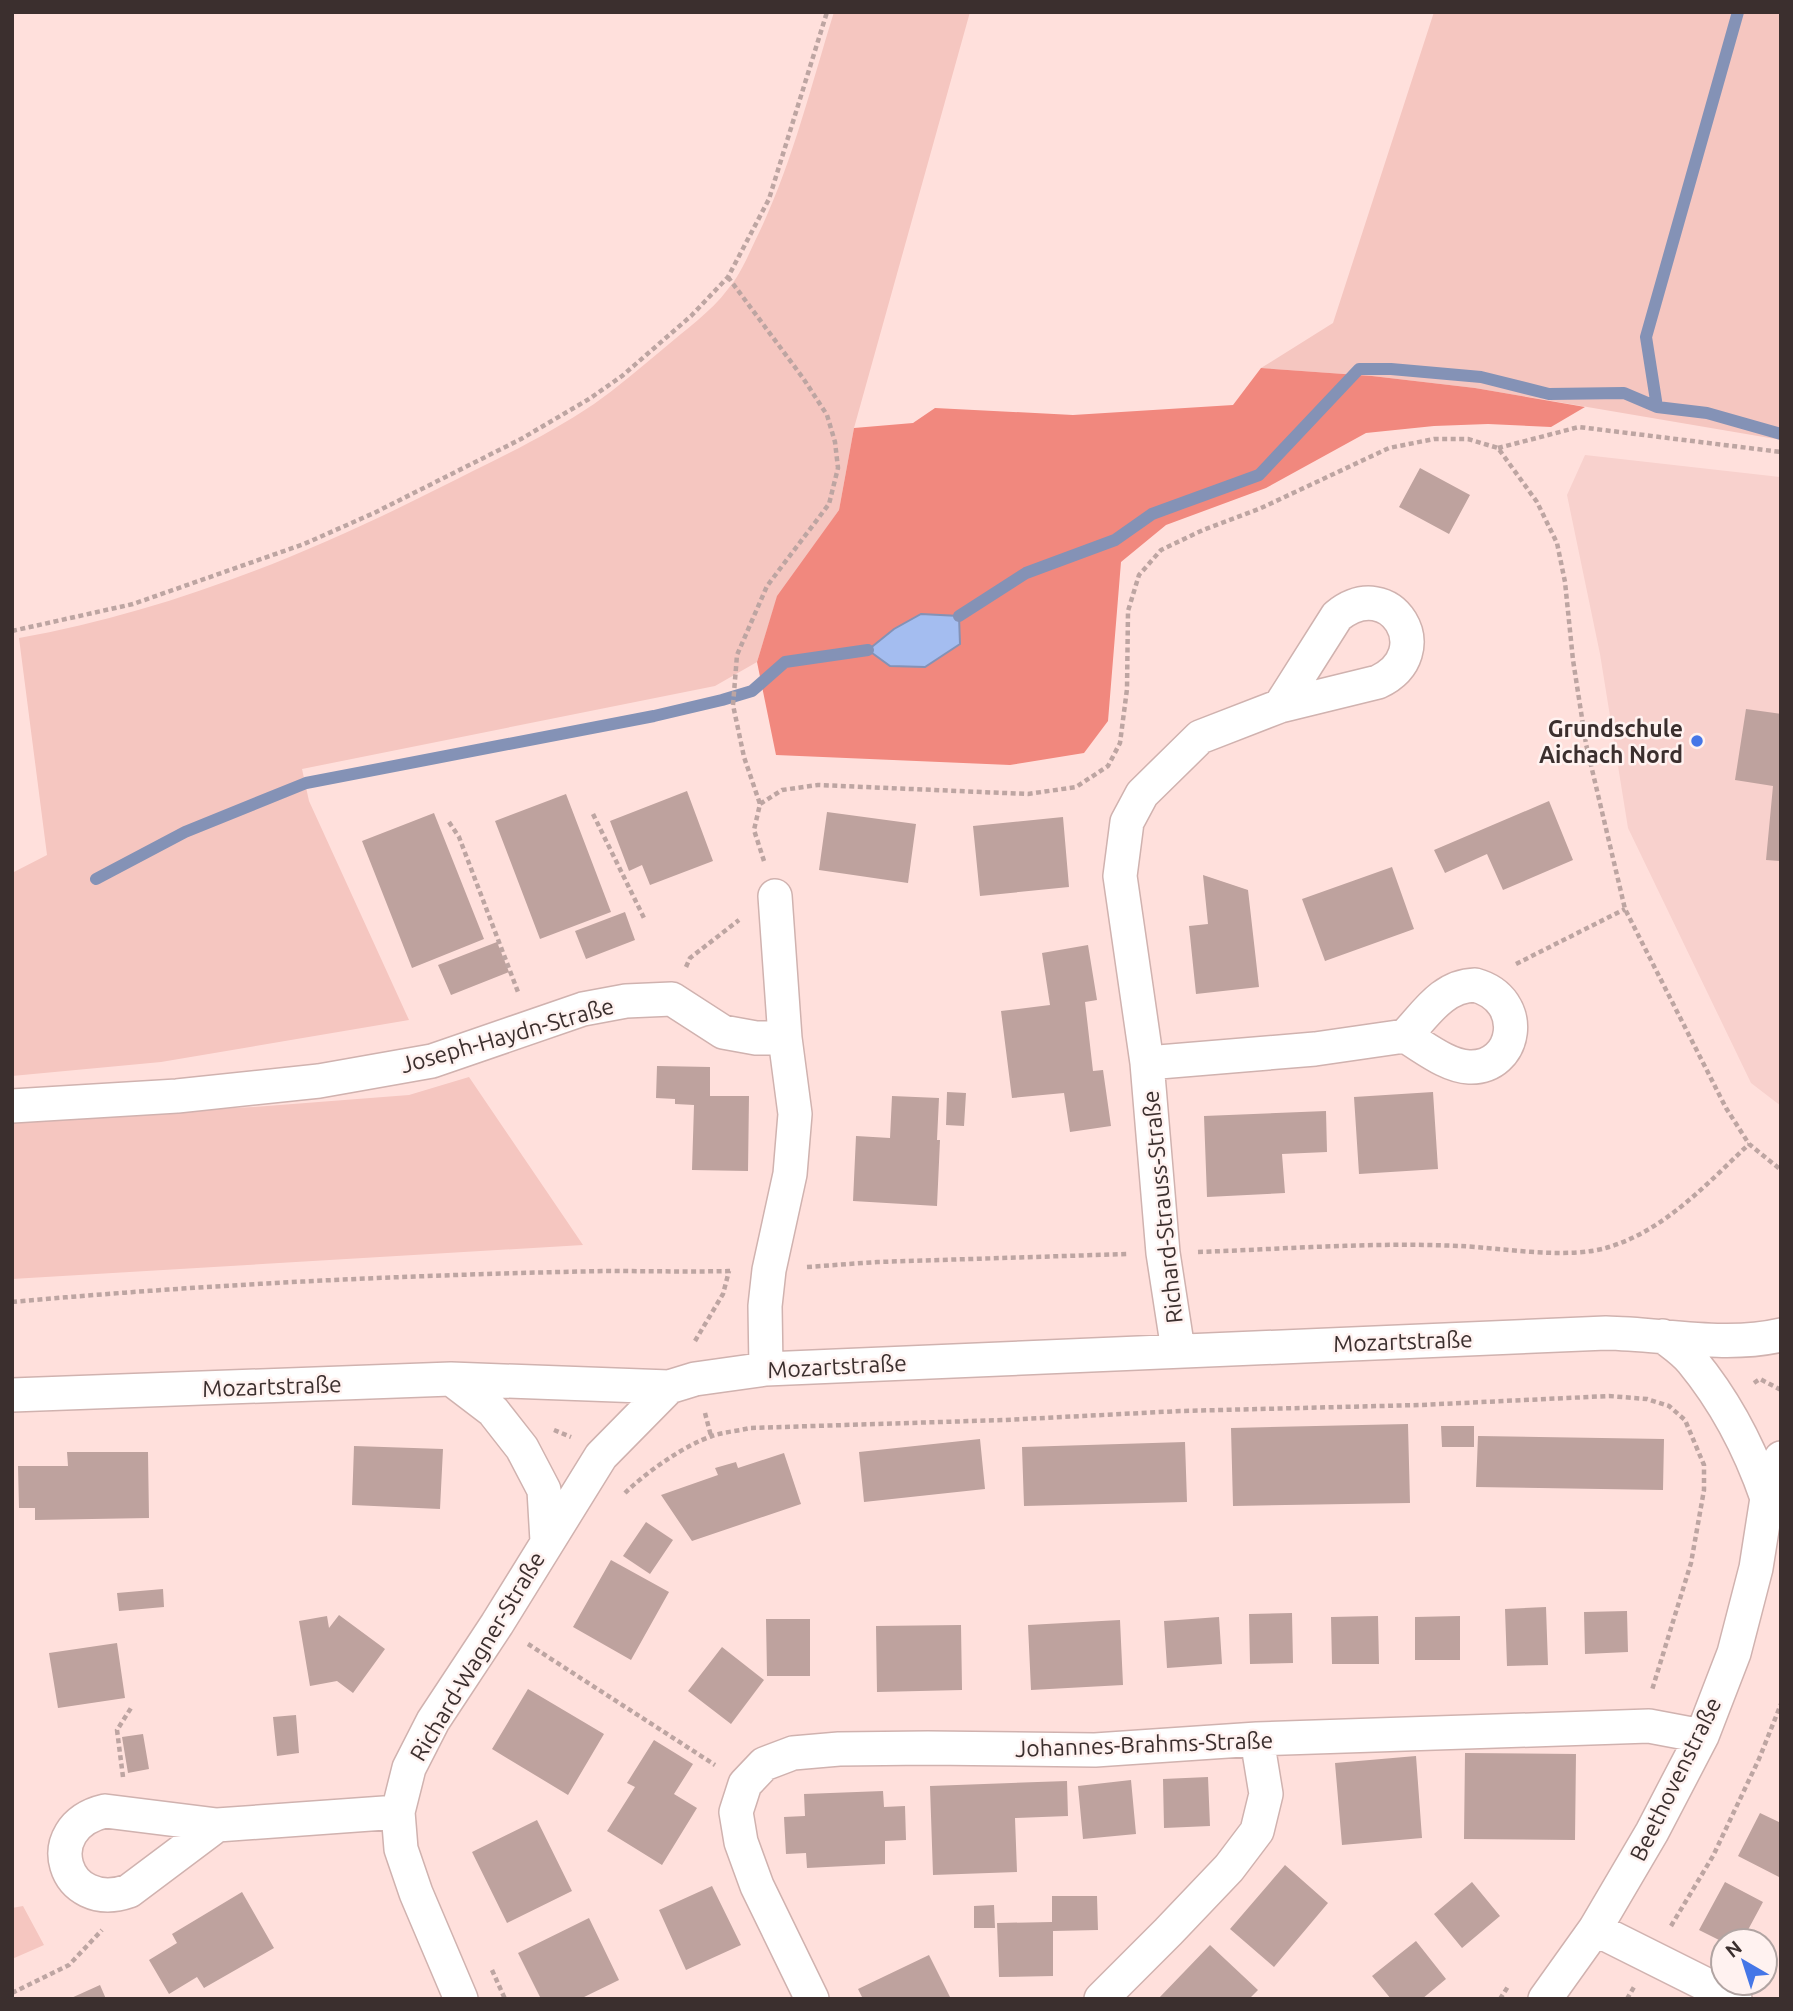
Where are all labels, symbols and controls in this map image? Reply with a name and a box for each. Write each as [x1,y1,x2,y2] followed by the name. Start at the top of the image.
[1539,716,1683,767] place label: Grundschule Aichach Nord
[1689,733,1705,749] marker: Grundschule Aichach Nord
[397,993,617,1077] street label: Joseph-Haydn-Straße
[1137,1089,1187,1325] street label: Richard-Strauss-Straße
[1333,1326,1473,1356] street label: Mozartstraße
[767,1350,907,1382] street label: Mozartstraße
[202,1371,342,1401] street label: Mozartstraße
[405,1547,549,1765] street label: Richard-Wagner-Straße
[1625,1693,1725,1865] street label: Beethovenstraße
[1015,1727,1273,1761] street label: Johannes-Brahms-Straße
[1709,1927,1779,1997] north arrow
[1721,1936,1746,1962] text: N

